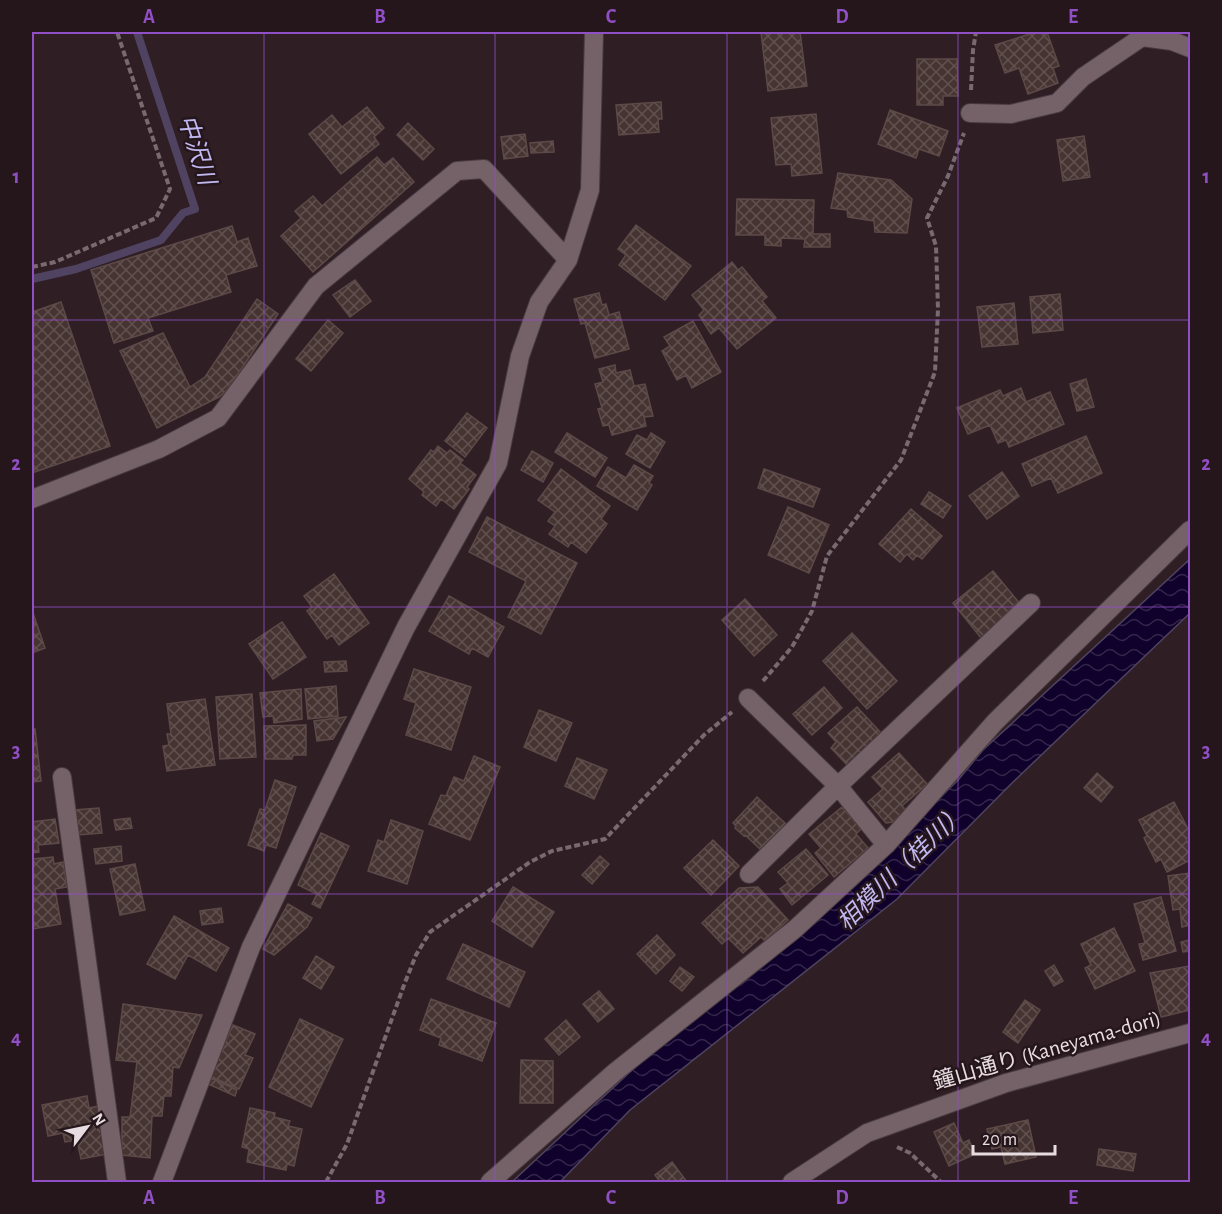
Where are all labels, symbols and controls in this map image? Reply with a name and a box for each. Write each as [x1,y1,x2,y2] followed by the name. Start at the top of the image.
[143,7,155,27] text: A
[374,7,386,27] text: B
[606,7,617,27] text: C
[835,7,849,27] text: D
[1068,7,1078,27] text: E
[173,111,221,191] water label: 中沢川
[12,167,20,187] text: 1
[1202,167,1210,187] text: 1
[11,454,21,474] text: 2
[1201,454,1211,474] text: 2
[12,741,20,761] text: 3
[1202,741,1210,761] text: 3
[832,800,971,935] water label: 相模川（桂川）
[930,1006,1163,1093] street label: 鐘山通り (Kaneyama-dori)
[11,1028,21,1048] text: 4
[1201,1028,1211,1048] text: 4
[57,1097,117,1157] north arrow
[89,1111,109,1129] text: N
[973,1118,1056,1156] scale bar
[982,1131,1017,1149] text: 20 m
[143,1188,155,1208] text: A
[374,1188,386,1208] text: B
[606,1188,617,1208] text: C
[835,1188,849,1208] text: D
[1068,1188,1078,1208] text: E

